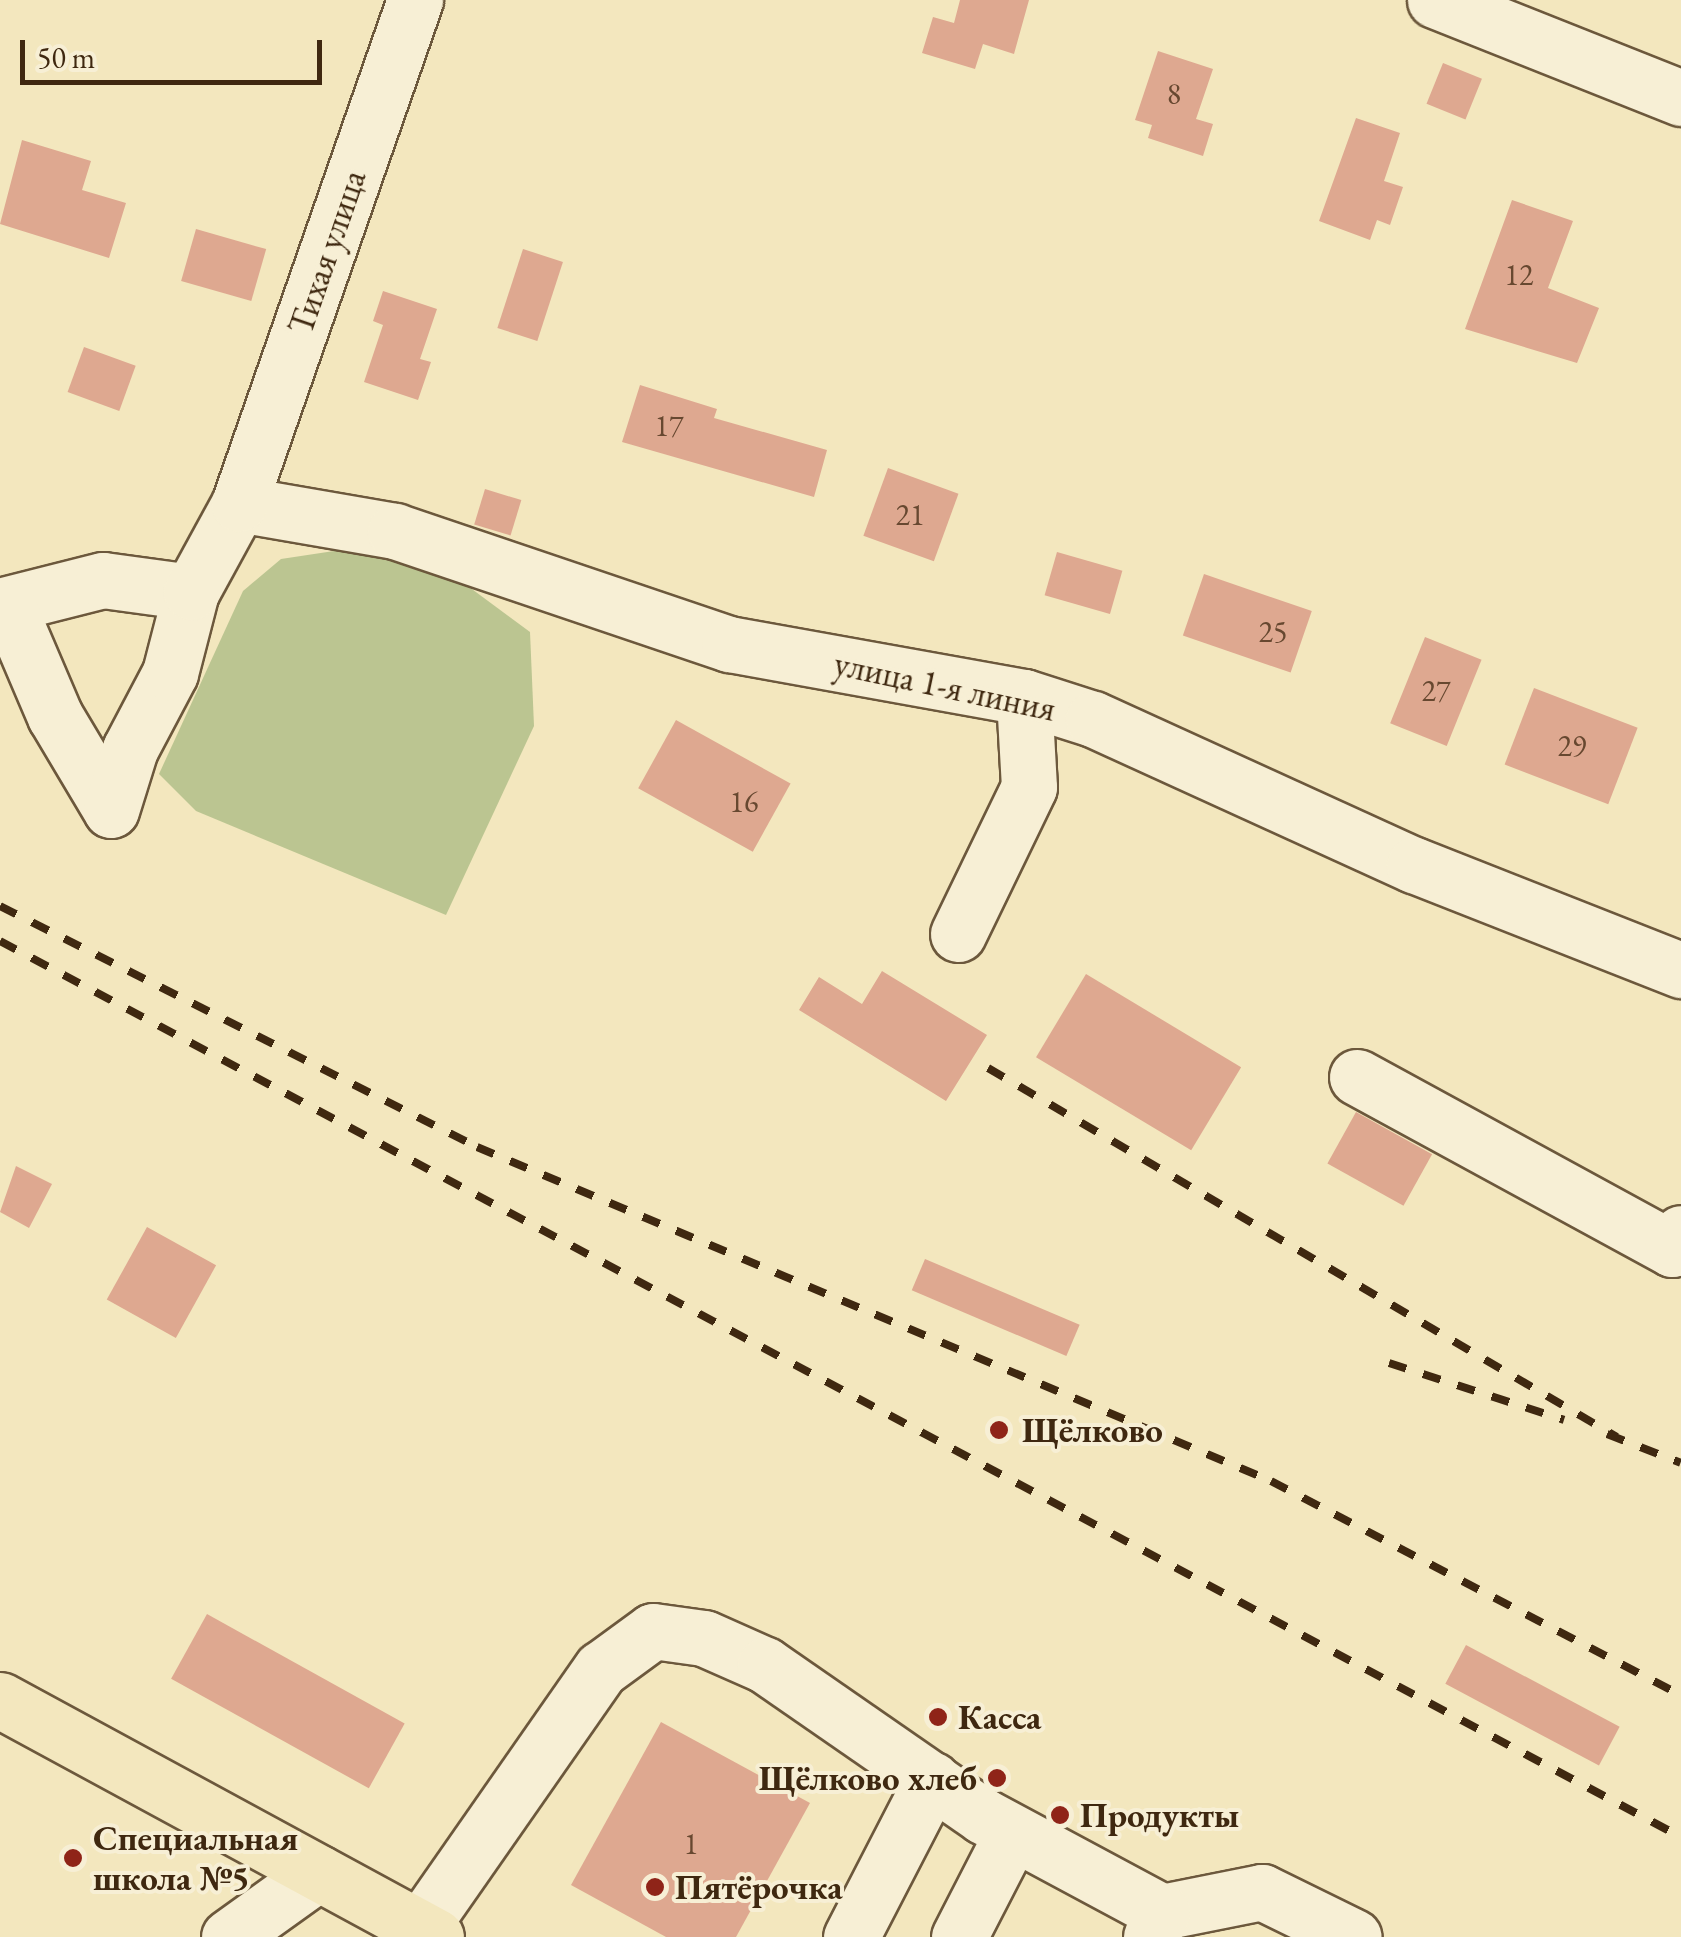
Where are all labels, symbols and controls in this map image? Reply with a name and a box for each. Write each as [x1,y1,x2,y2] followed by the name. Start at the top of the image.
[25,20,328,82] scale bar
[37,38,95,77] text: 50 m
[1167,76,1181,112] house number: 8
[279,164,375,340] street label: Тихая улица
[1505,257,1533,293] house number: 12
[655,408,683,444] house number: 17
[896,497,924,533] house number: 21
[1259,614,1287,650] house number: 25
[830,642,1060,730] street label: улица 1-я линия
[1422,673,1450,709] house number: 27
[1558,728,1586,764] house number: 29
[730,784,758,820] house number: 16
[1022,1409,1163,1451] place label: Щёлково
[986,1417,1012,1443] marker: Щёлково
[958,1696,1041,1738] place label: Касса
[927,1706,949,1728] marker: Касса
[759,1757,977,1799] place label: Щёлково хлеб
[986,1767,1008,1789] marker: Щёлково хлеб
[1080,1794,1239,1836] place label: Продукты
[1049,1804,1071,1826] marker: Продукты
[93,1817,298,1899] place label: Специальная школа №5
[684,1826,698,1862] house number: 1
[62,1847,84,1869] marker: Специальная школа №5
[675,1866,843,1908] place label: Пятёрочка
[644,1876,666,1898] marker: Пятёрочка

